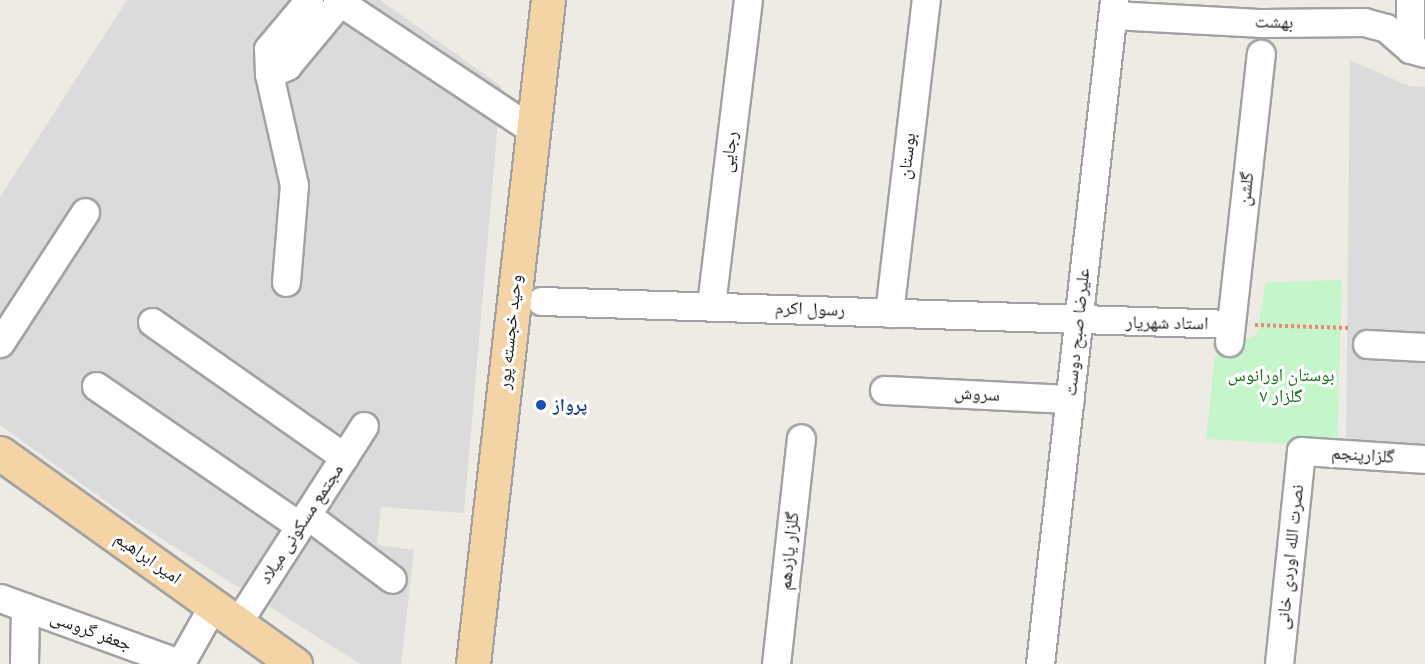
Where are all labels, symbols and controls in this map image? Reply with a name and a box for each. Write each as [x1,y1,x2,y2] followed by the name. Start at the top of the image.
[1255,11,1293,33] street label: بهشت
[716,130,742,174] street label: رجایی
[893,131,921,181] street label: بوستان
[1233,171,1259,207] street label: گلشن
[1060,267,1094,397] street label: علیرضا صبح دوست
[493,274,527,390] street label: وحید خجسته پور
[775,297,845,321] street label: رسول اکرم
[1125,311,1209,335] street label: استاد شهریار
[1228,365,1334,407] park label: بوستان اورانوس گلزار ۷
[954,382,1000,406] street label: سروش
[553,394,587,416] place label: پرواز
[534,398,548,412] marker: پرواز
[1331,442,1395,468] street label: گلزارپنجم
[254,460,348,588] street label: مجتمع مسکونی میلاد
[1272,483,1308,631] street label: نصرت الله اوردی خانی
[774,511,804,591] street label: گلزار یازدهم
[110,527,186,589] street label: امیر ابراهیم
[47,606,135,656] street label: جعفر گروسی

